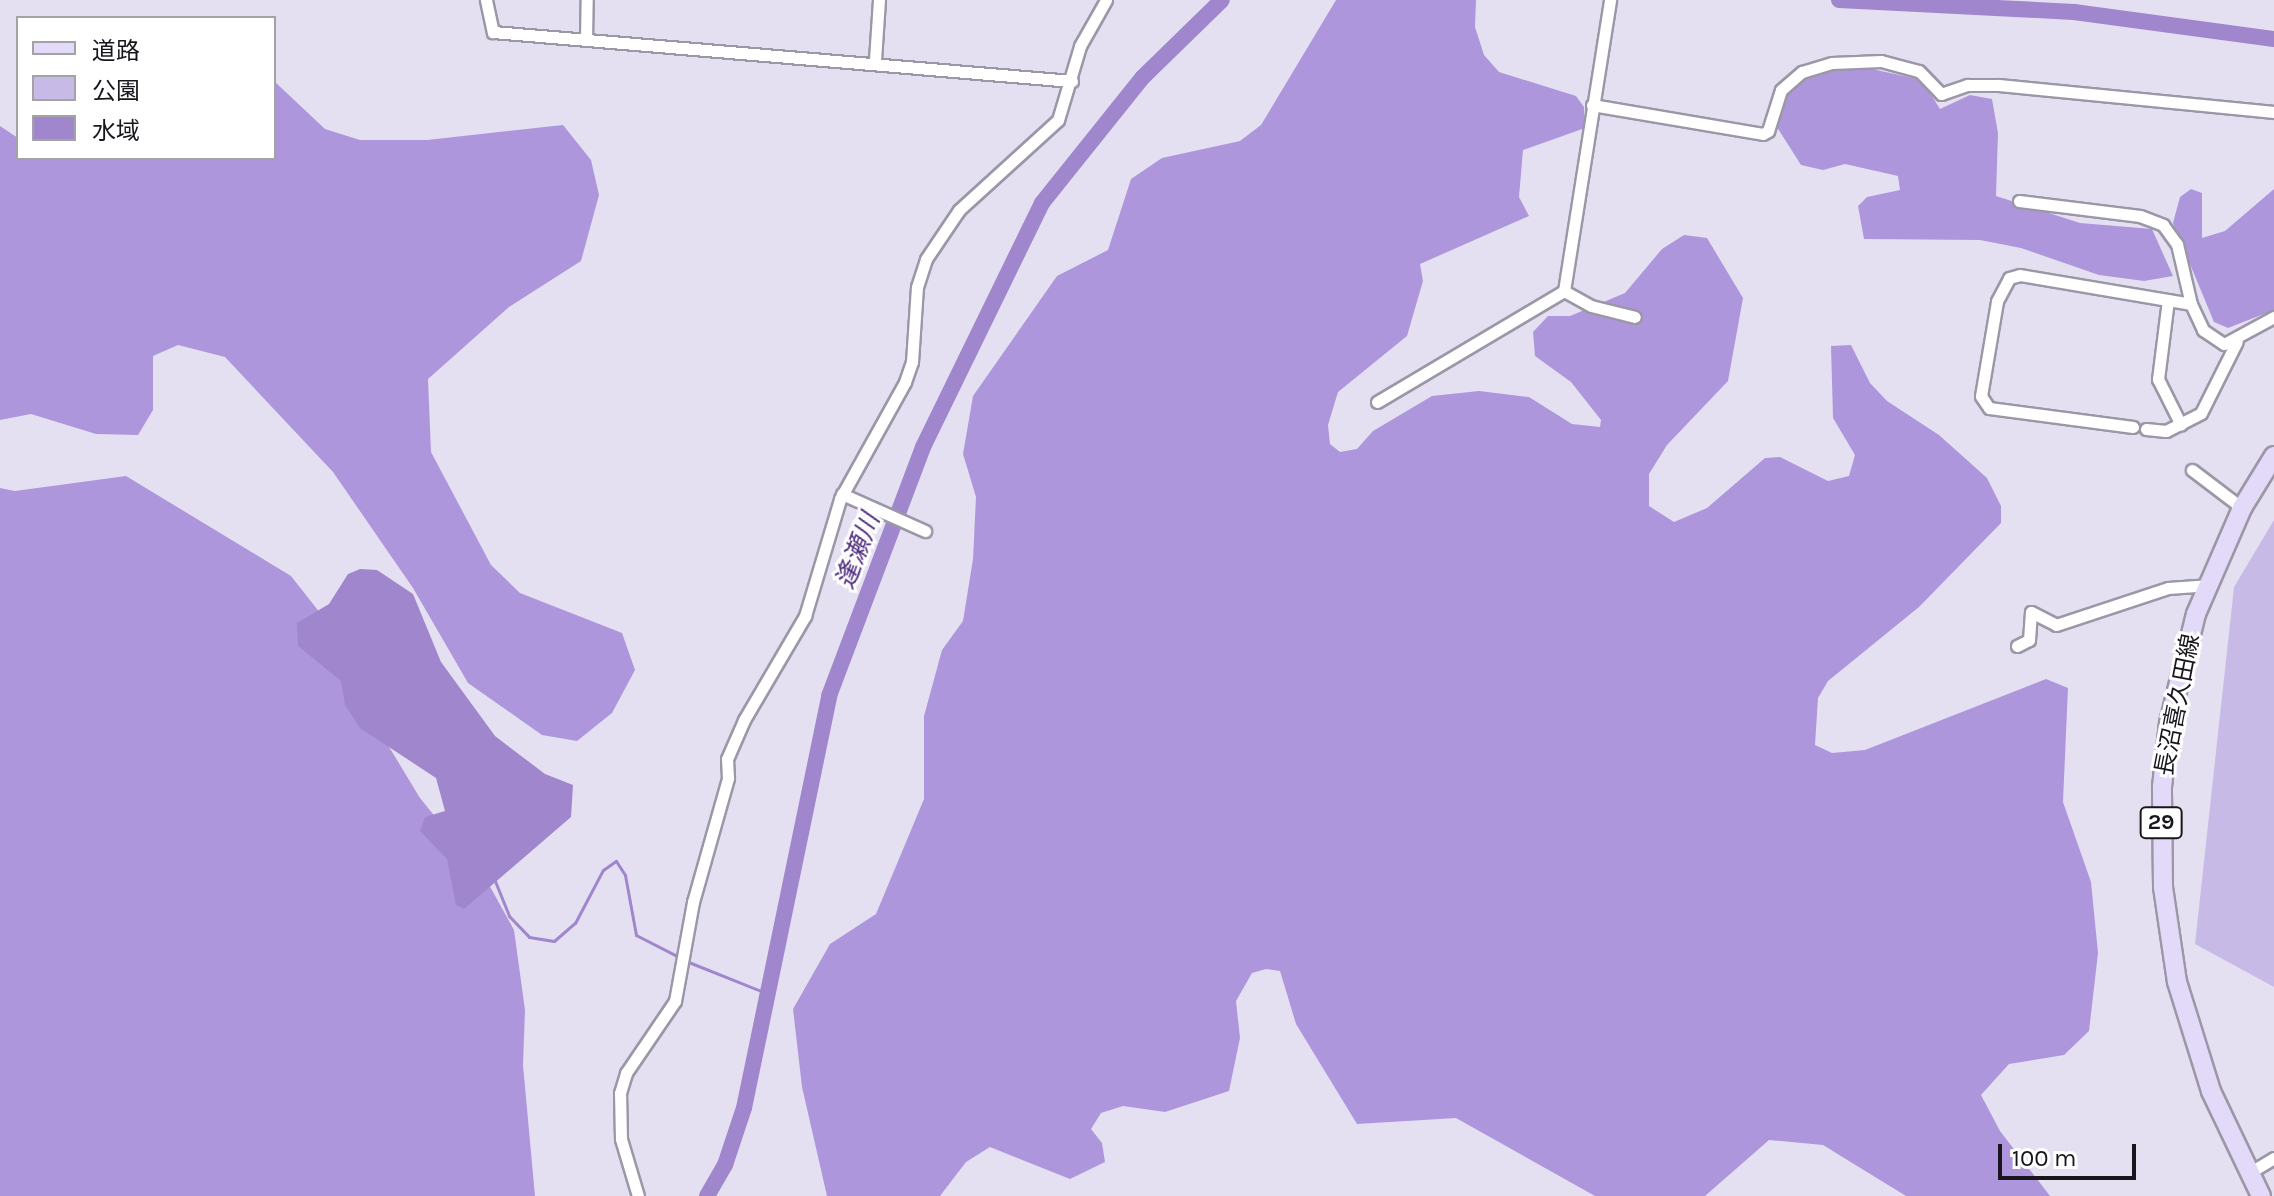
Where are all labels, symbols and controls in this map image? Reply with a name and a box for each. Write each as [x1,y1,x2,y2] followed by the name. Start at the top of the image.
[16,16,276,160] legend
[92,37,140,65] text: 道路
[92,77,140,105] text: 公園
[92,117,140,145] text: 水域
[829,509,887,593] water label: 逢瀬川
[2150,632,2206,778] street label: 長沼喜久田線
[2139,805,2183,841] road number: 29
[2002,1128,2140,1178] scale bar
[2012,1144,2077,1172] text: 100 m

